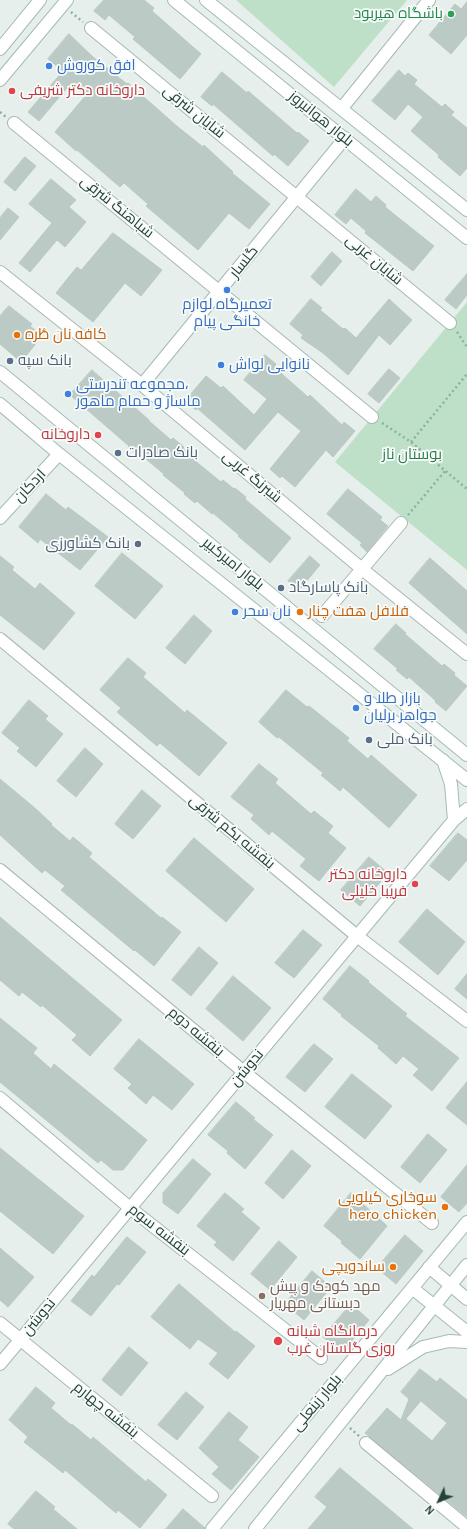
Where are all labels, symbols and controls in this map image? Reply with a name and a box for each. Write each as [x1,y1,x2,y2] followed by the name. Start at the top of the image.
[354,5,443,23] place label: باشگاه هیربود
[446,9,456,19] marker: باشگاه هیربود
[57,57,135,75] place label: افق کوروش
[44,61,54,71] marker: افق کوروش
[159,81,229,143] street label: شایان شرقی
[20,82,145,100] place label: داروخانه دکتر شریفی
[7,86,17,96] marker: داروخانه دکتر شریفی
[285,87,357,151] street label: بلوار هوانیروز
[77,172,157,242] street label: شباهنگ شرقی
[342,231,406,289] street label: شایان غربی
[226,242,262,282] street label: گلسار
[222,285,232,295] marker: تعمیرگاه لوازم خانگی پیام
[182,296,272,331] place label: تعمیرگاه لوازم خانگی پیام
[25,326,107,344] place label: کافه نان طُره
[12,330,22,340] marker: کافه نان طُره
[18,352,72,370] place label: بانک سپه
[5,356,15,366] marker: بانک سپه
[229,356,310,374] place label: نانوایی لواش
[216,360,226,370] marker: نانوایی لواش
[76,376,201,411] place label: مجموعه تندرستی، ماساژ و حمام ماهور
[63,389,73,399] marker: مجموعه تندرستی، ماساژ و حمام ماهور
[41,426,90,444] place label: داروخانه
[93,430,103,440] marker: داروخانه
[126,444,198,462] place label: بانک صادرات
[382,446,442,464] park label: بوستان ناز
[219,447,285,507] street label: شبرنگ غربی
[113,448,123,458] marker: بانک صادرات
[10,466,50,506] street label: اردکان
[199,534,267,594] street label: بلوار امیرکبیر
[46,535,130,553] place label: بانک کشاورزی
[133,539,143,549] marker: بانک کشاورزی
[289,579,368,597] place label: بانک پاسارگاد
[276,583,286,593] marker: بانک پاسارگاد
[243,603,291,621] place label: نان سحر
[308,603,409,621] place label: فلافل هفت چنار
[230,607,240,617] marker: نان سحر
[295,607,305,617] marker: فلافل هفت چنار
[364,690,436,725] place label: بازار طلا و جواهر برلیان
[351,703,361,713] marker: بازار طلا و جواهر برلیان
[377,731,433,749] place label: بانک ملی
[364,735,374,745] marker: بانک ملی
[185,791,279,873] street label: بنفشه یکم شرقی
[329,866,407,901] place label: داروخانه دکتر فریبا خلیلی
[410,879,420,889] marker: داروخانه دکتر فریبا خلیلی
[164,1003,228,1061] street label: بنفشه دوم
[226,1046,268,1090] street label: ندوشن
[338,1189,437,1224] place label: سوخاری کیلویی hero chicken
[124,1200,194,1260] street label: بنفشه سوم
[440,1202,450,1212] marker: سوخاری کیلویی hero chicken
[322,1258,385,1276] place label: ساندویچی
[388,1262,398,1272] marker: ساندویچی
[270,1278,381,1313] place label: مهد کودک و پیش دبستانی مهریار
[257,1291,267,1301] marker: مهد کودک و پیش دبستانی مهریار
[18,1295,60,1339] street label: ندوشن
[287,1323,395,1358] place label: درمانگاه شبانه روزی گلستان غرب
[272,1335,284,1347] marker: درمانگاه شبانه روزی گلستان غرب
[288,1371,346,1435] street label: بلوار زینعلی
[70,1378,142,1442] street label: بنفشه چهارم
[419,1481,459,1521] north arrow
[423,1502,437,1517] text: N

